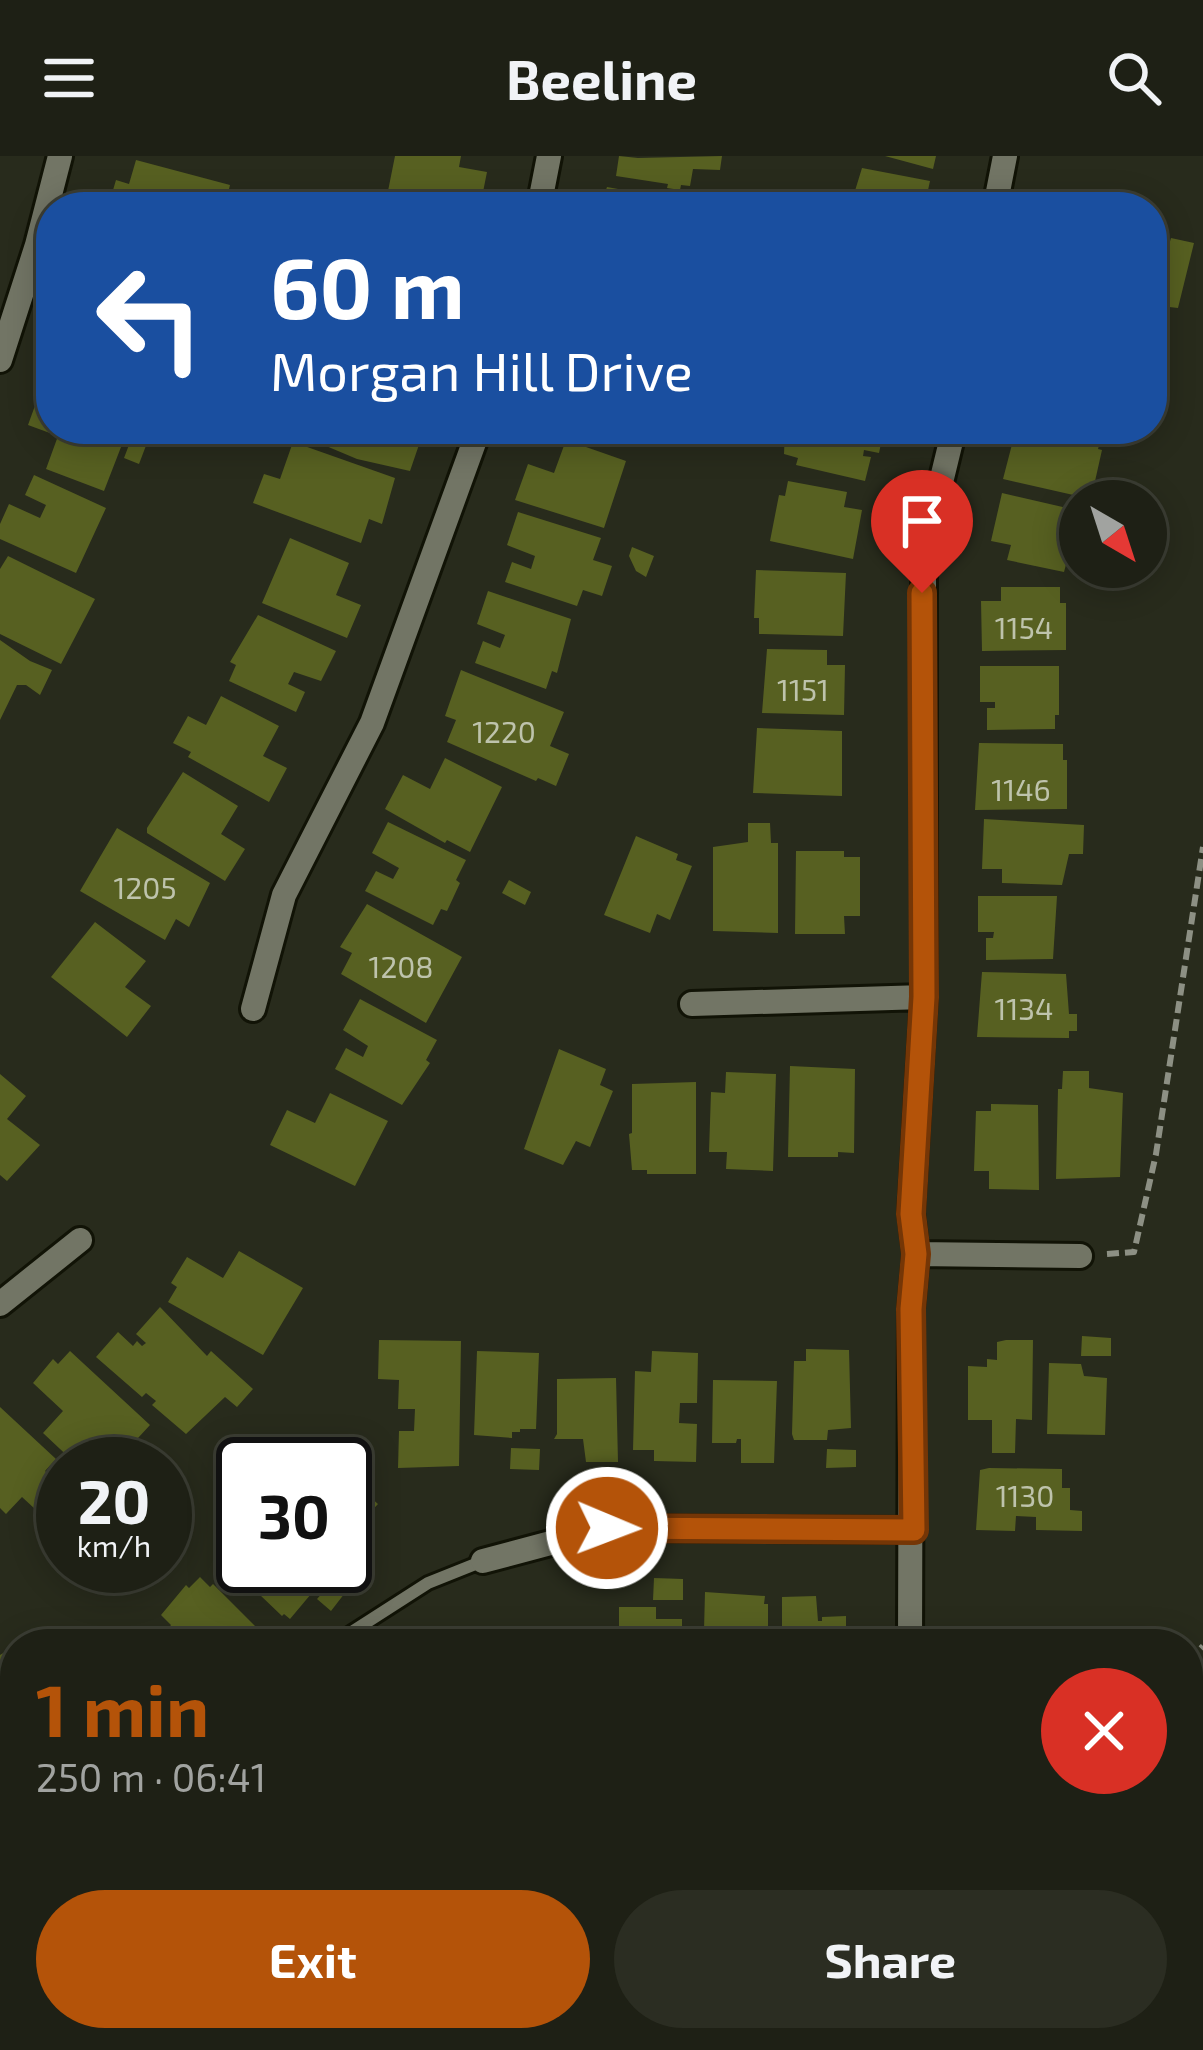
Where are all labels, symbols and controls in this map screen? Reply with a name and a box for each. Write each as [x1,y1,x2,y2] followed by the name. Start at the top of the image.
[36,45,102,111] icon: menu
[1101,45,1167,111] icon: search
[506,46,697,111] text: Beeline
[270,235,465,336] text: 60 m
[72,240,228,396] icon: left
[270,337,693,402] text: Morgan Hill Drive
[871,470,973,593] pin
[1059,480,1167,588] north arrow
[1059,480,1167,588] map controls
[889,488,955,554] icon: arrive
[995,609,1053,645] house number: 1154
[777,671,829,707] house number: 1151
[472,713,536,749] house number: 1220
[991,771,1051,807] house number: 1146
[114,869,176,905] house number: 1205
[368,948,434,984] house number: 1208
[994,990,1054,1026] house number: 1134
[216,1437,372,1593] speed limit sign: 30
[78,1464,150,1536] text: 20
[544,1465,670,1591] position arrow
[996,1477,1054,1513] house number: 1130
[77,1527,151,1563] text: km/h
[36,1665,209,1751] text: 1 min
[1041,1668,1167,1794] button: close
[36,1753,266,1800] text: 250 m · 06:41
[36,1890,590,2028] button: Exit
[614,1890,1167,2028] button: Share

